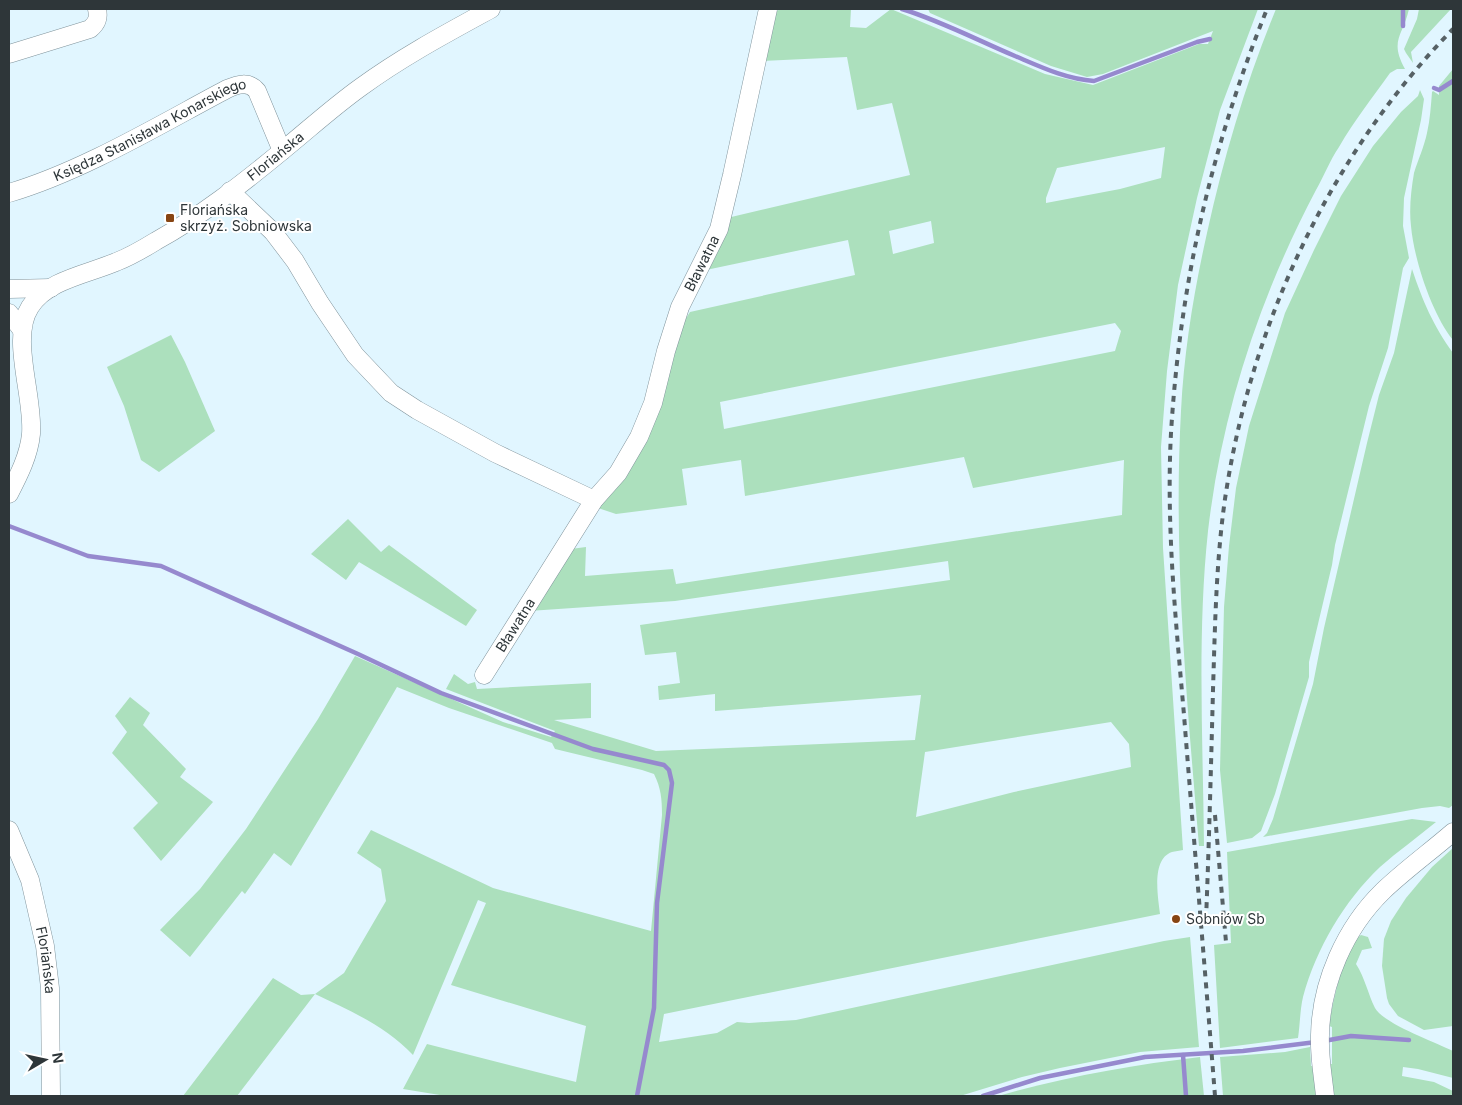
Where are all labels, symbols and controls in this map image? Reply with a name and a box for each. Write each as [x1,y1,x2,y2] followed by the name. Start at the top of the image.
[51,75,247,184] street label: Księdza Stanisława Konarskiego
[243,128,307,184] street label: Floriańska
[180,201,312,234] place label: Floriańska skrzyż. Sobniowska
[164,212,176,224] marker: Floriańska skrzyż. Sobniowska
[680,232,723,294] street label: Bławatna
[492,595,538,655] street label: Bławatna
[1186,910,1265,927] place label: Sobniów Sb
[1170,913,1182,925] marker: Sobniów Sb
[33,925,59,994] street label: Floriańska
[20,1035,70,1085] north arrow
[49,1051,68,1064] text: N

